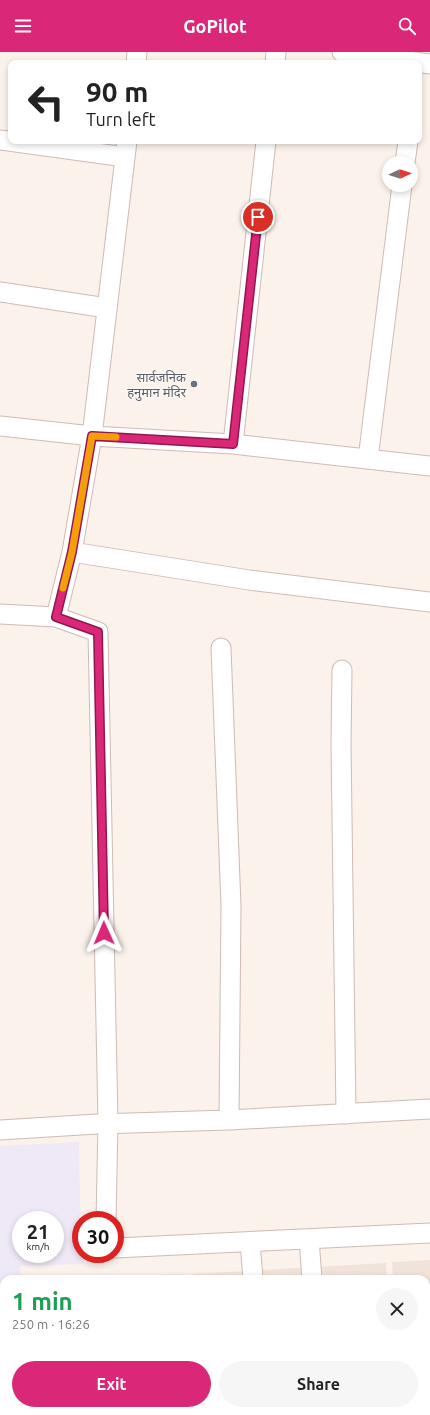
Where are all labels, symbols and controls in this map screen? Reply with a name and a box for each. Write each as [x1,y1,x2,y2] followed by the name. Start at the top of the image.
[12,15,34,37] icon: menu
[396,15,418,37] icon: search
[183,16,247,36] text: GoPilot
[20,76,72,128] icon: left
[86,76,148,107] text: 90 m
[86,109,156,129] text: Turn left
[382,156,418,192] north arrow
[382,156,418,192] map controls
[241,200,275,234] pin
[247,206,269,228] icon: arrive
[127,370,187,401] place label: सार्वजनिक हनुमान मंदिर
[189,379,199,389] marker: सार्वजनिक हनुमान मंदिर
[83,912,125,954] position arrow
[72,1211,124,1263] speed limit sign: 30
[27,1220,49,1243] text: 21
[26,1241,50,1252] text: km/h
[12,1288,73,1315] text: 1 min
[376,1288,418,1330] button: close
[12,1317,90,1331] text: 250 m · 16:26
[12,1361,211,1407] button: Exit
[219,1361,418,1407] button: Share

